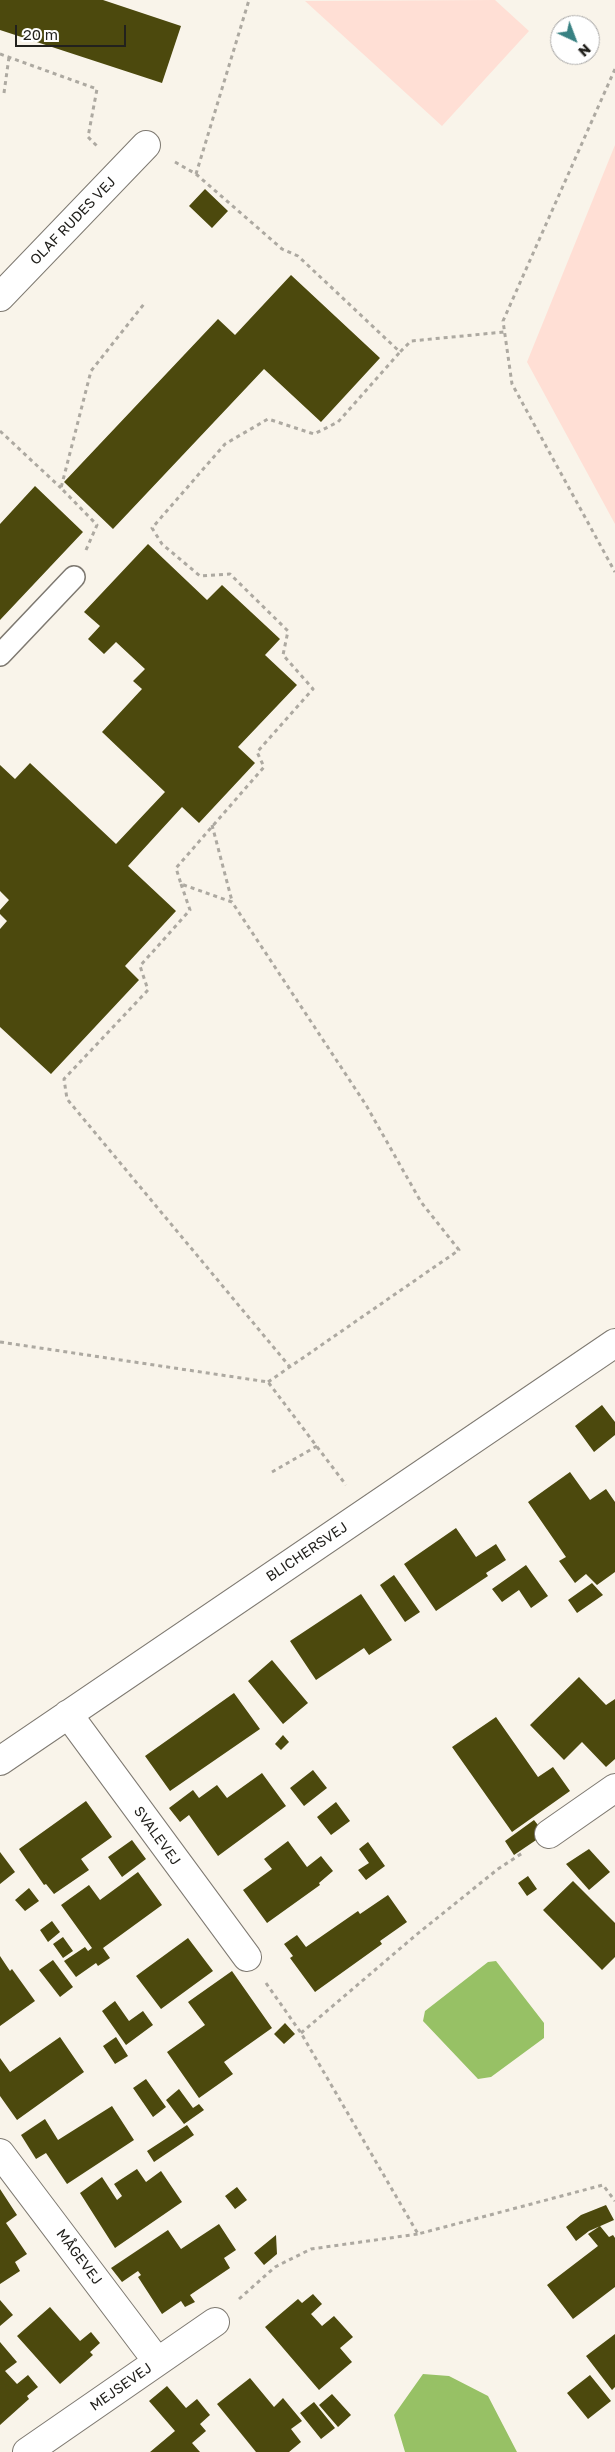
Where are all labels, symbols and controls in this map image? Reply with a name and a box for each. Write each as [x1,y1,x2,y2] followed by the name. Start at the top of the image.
[18,15,129,47] scale bar
[550,15,600,65] north arrow
[23,25,58,43] text: 20 m
[575,41,595,60] text: N
[27,173,119,269] street label: OLAF RUDES VEJ
[263,1519,351,1585] street label: BLICHERSVEJ
[130,1803,184,1869] street label: SVALEVEJ
[53,2226,105,2288] street label: MÅGEVEJ
[87,2360,155,2414] street label: MEJSEVEJ

